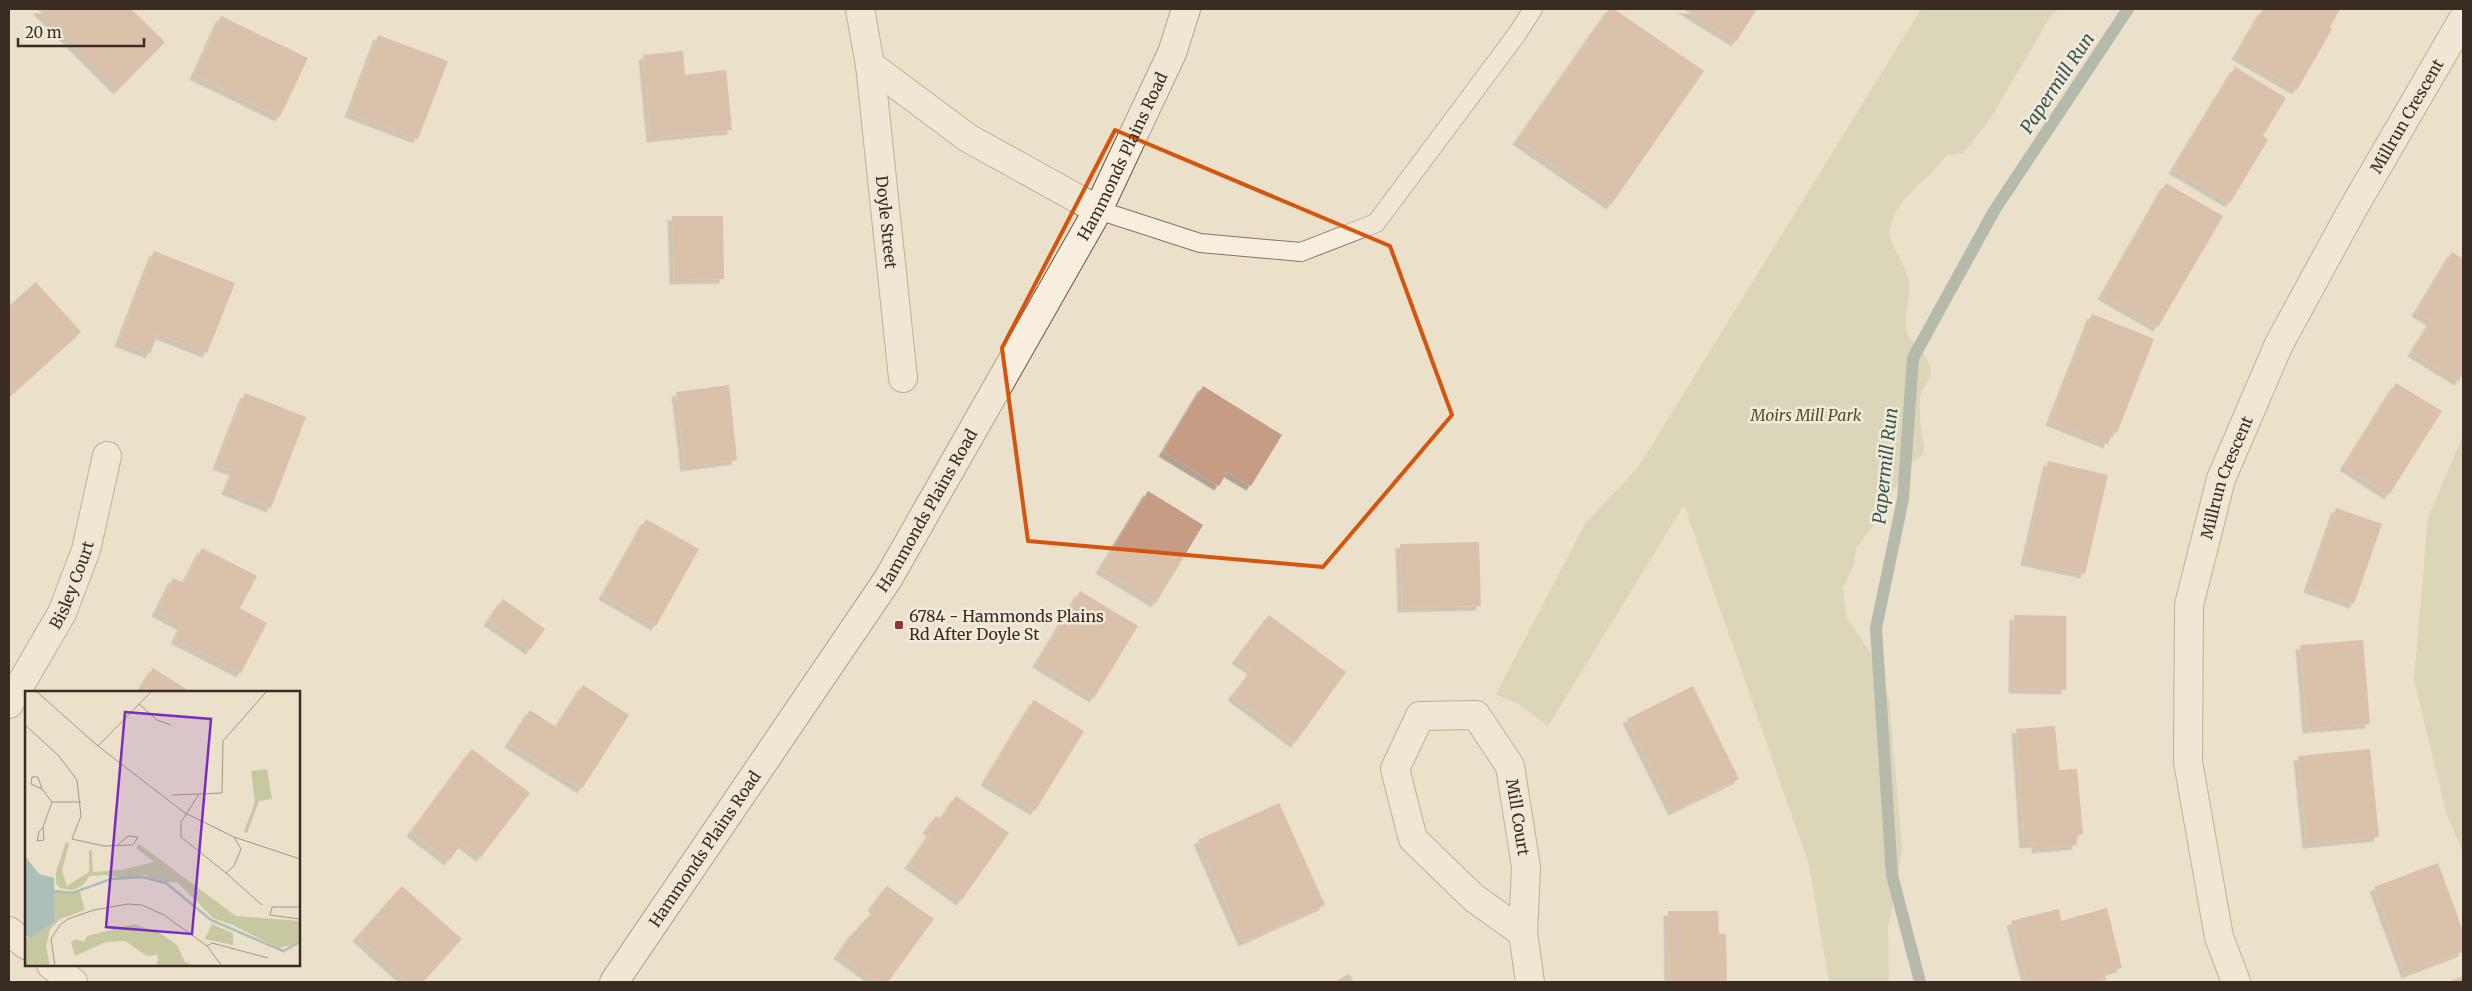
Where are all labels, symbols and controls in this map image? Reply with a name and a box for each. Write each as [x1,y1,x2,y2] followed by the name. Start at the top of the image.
[18,15,144,47] scale bar
[25,23,62,42] text: 20 m
[2015,28,2099,138] water label: Papermill Run
[2366,55,2448,177] street label: Millrun Crescent
[1073,69,1172,244] street label: Hammonds Plains Road
[872,175,901,270] street label: Doyle Street
[1750,405,1862,425] park label: Moirs Mill Park
[1867,407,1903,525] water label: Papermill Run
[2196,412,2257,541] street label: Millrun Crescent
[872,425,981,596] street label: Hammonds Plains Road
[45,539,98,633] street label: Bisley Court
[909,606,1104,644] place label: 6784 - Hammonds Plains Rd After Doyle St
[893,619,905,631] marker: 6784 - Hammonds Plains Rd After Doyle St
[25,691,300,966] inset map
[644,767,765,931] street label: Hammonds Plains Road
[1502,777,1534,858] street label: Mill Court

